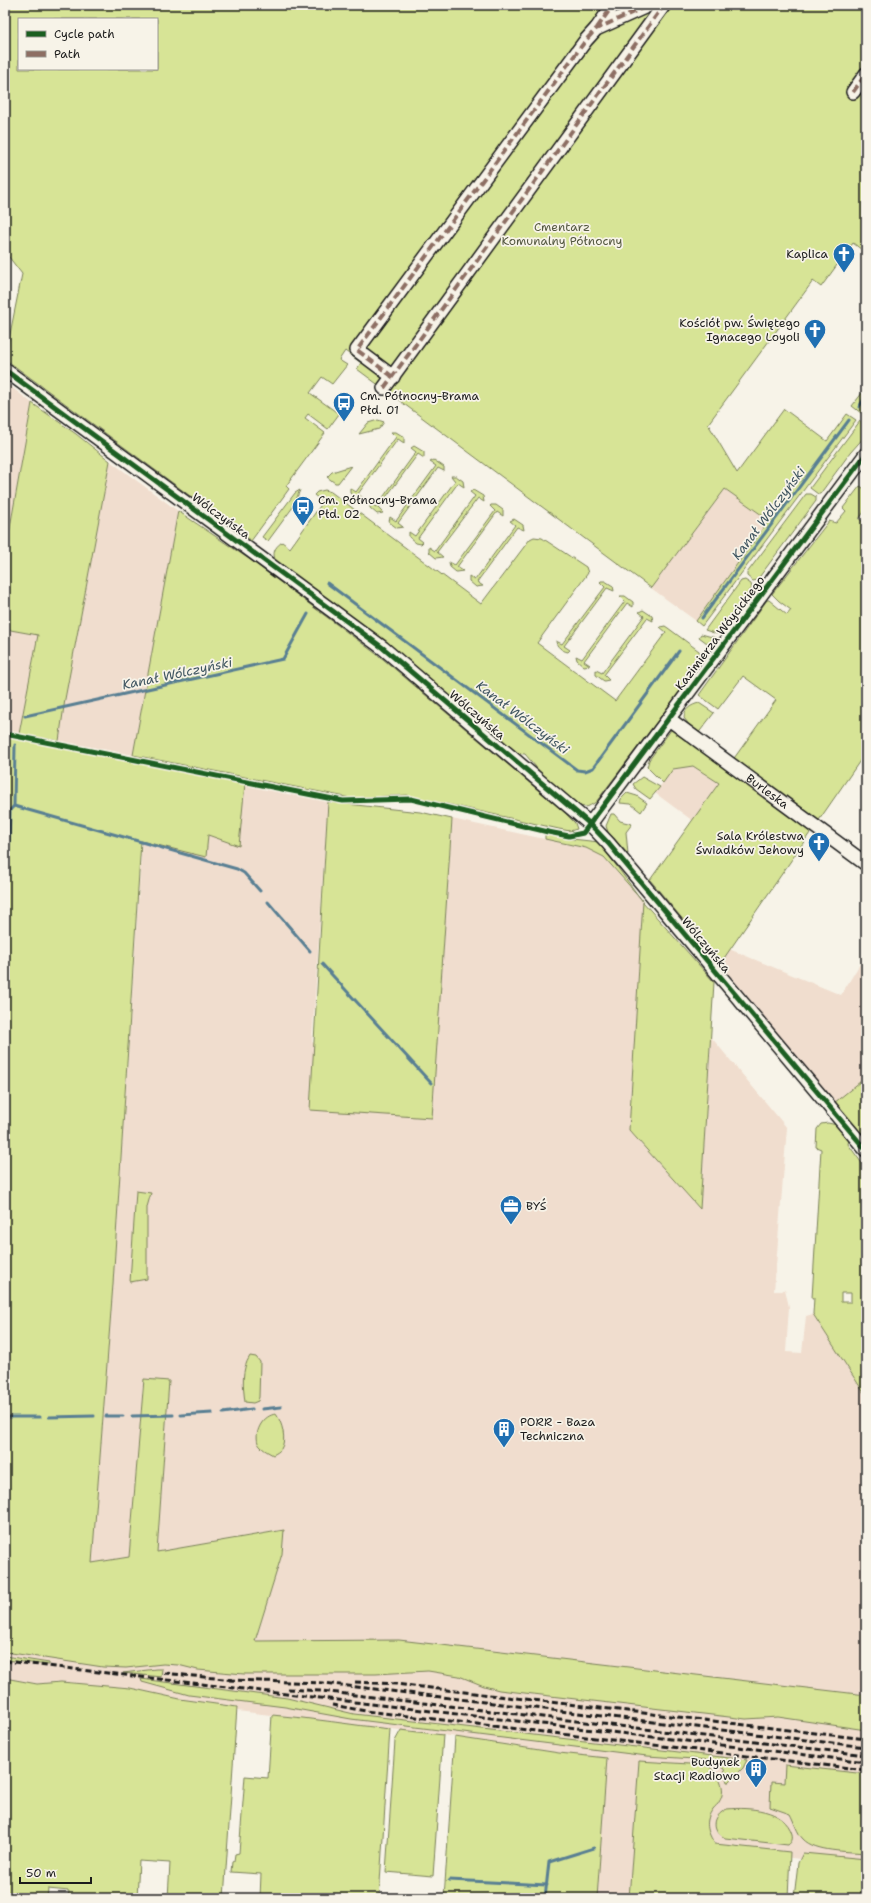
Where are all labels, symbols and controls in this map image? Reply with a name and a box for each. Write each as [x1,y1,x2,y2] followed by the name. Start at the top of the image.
[18,18,158,70] legend
[54,26,115,42] text: Cycle path
[54,46,80,62] text: Path
[502,219,622,249] park label: Cmentarz Komunalny Północny
[831,241,857,274] church icon: Kaplica
[786,246,829,262] place label: Kaplica
[679,315,800,345] place label: Kościół pw. Świętego Ignacego Loyoli
[802,317,828,350] church icon: Kościół pw. Świętego Ignacego Loyoli
[360,388,479,418] place label: Cm. Północny-Brama Płd. 01
[331,390,357,423] bus stop icon: Cm. Północny-Brama Płd. 01
[728,463,809,563] water label: Kanał Wólczyński
[189,489,254,543] street label: Wólczyńska
[318,492,437,522] place label: Cm. Północny-Brama Płd. 02
[290,494,316,527] bus stop icon: Cm. Północny-Brama Płd. 02
[672,572,768,694] street label: Kazimierza Wóycickiego
[121,653,234,693] water label: Kanał Wólczyński
[473,677,573,758] water label: Kanał Wólczyński
[446,687,509,743] street label: Wólczyńska
[743,770,792,813] street label: Burleska
[696,828,805,858] place label: Sala Królestwa Świadków Jehowy
[806,830,832,863] church icon: Sala Królestwa Świadków Jehowy
[678,914,734,977] street label: Wólczyńska
[498,1193,524,1226] office icon: BYŚ
[526,1198,547,1214] place label: BYŚ
[520,1414,595,1444] place label: PORR - Baza Techniczna
[491,1416,517,1449] building icon: PORR - Baza Techniczna
[654,1754,740,1784] place label: Budynek Stacji Radiowo
[743,1756,769,1789] building icon: Budynek Stacji Radiowo
[20,1859,91,1885] scale bar
[26,1865,56,1881] text: 50 m

